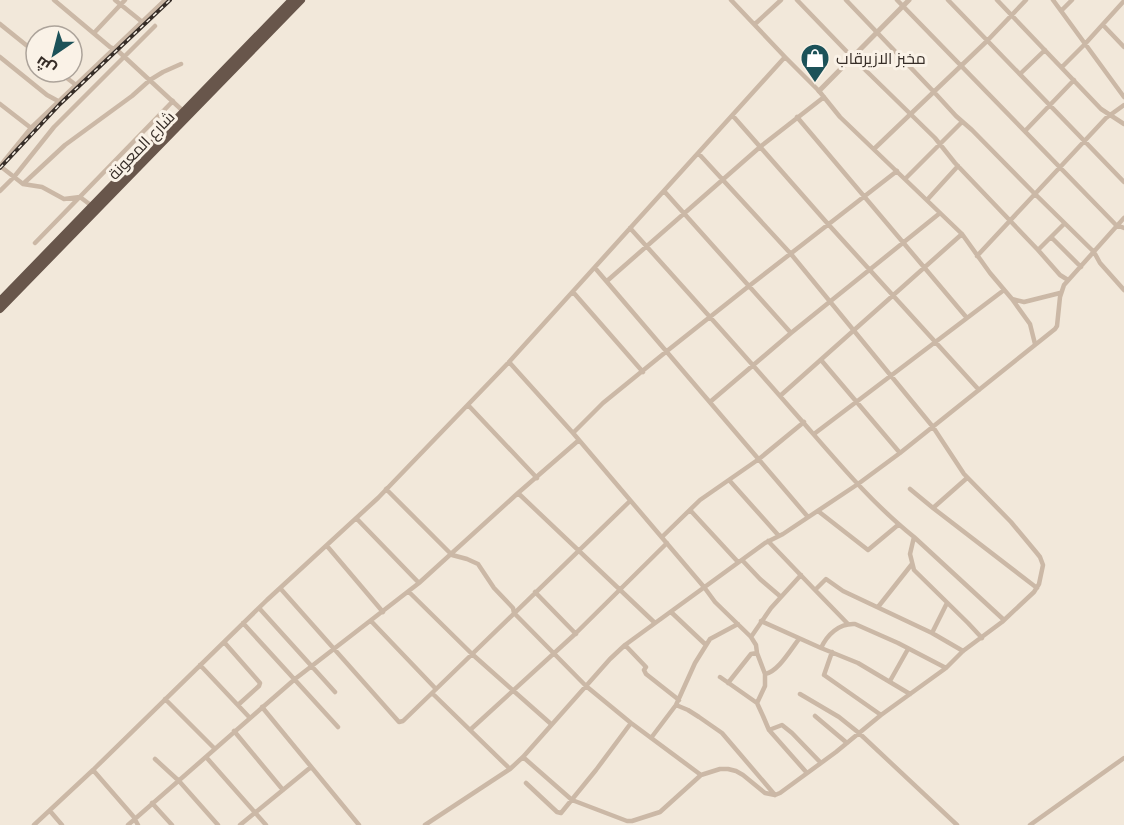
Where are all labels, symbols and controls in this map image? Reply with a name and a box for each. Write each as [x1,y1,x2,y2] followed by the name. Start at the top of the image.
[24,24,84,84] north arrow
[799,42,831,84] shop icon: مخبز الازيرقاب
[836,47,926,69] place label: مخبز الازيرقاب
[31,51,60,81] text: ش
[103,106,180,185] street label: شارع المعونة

